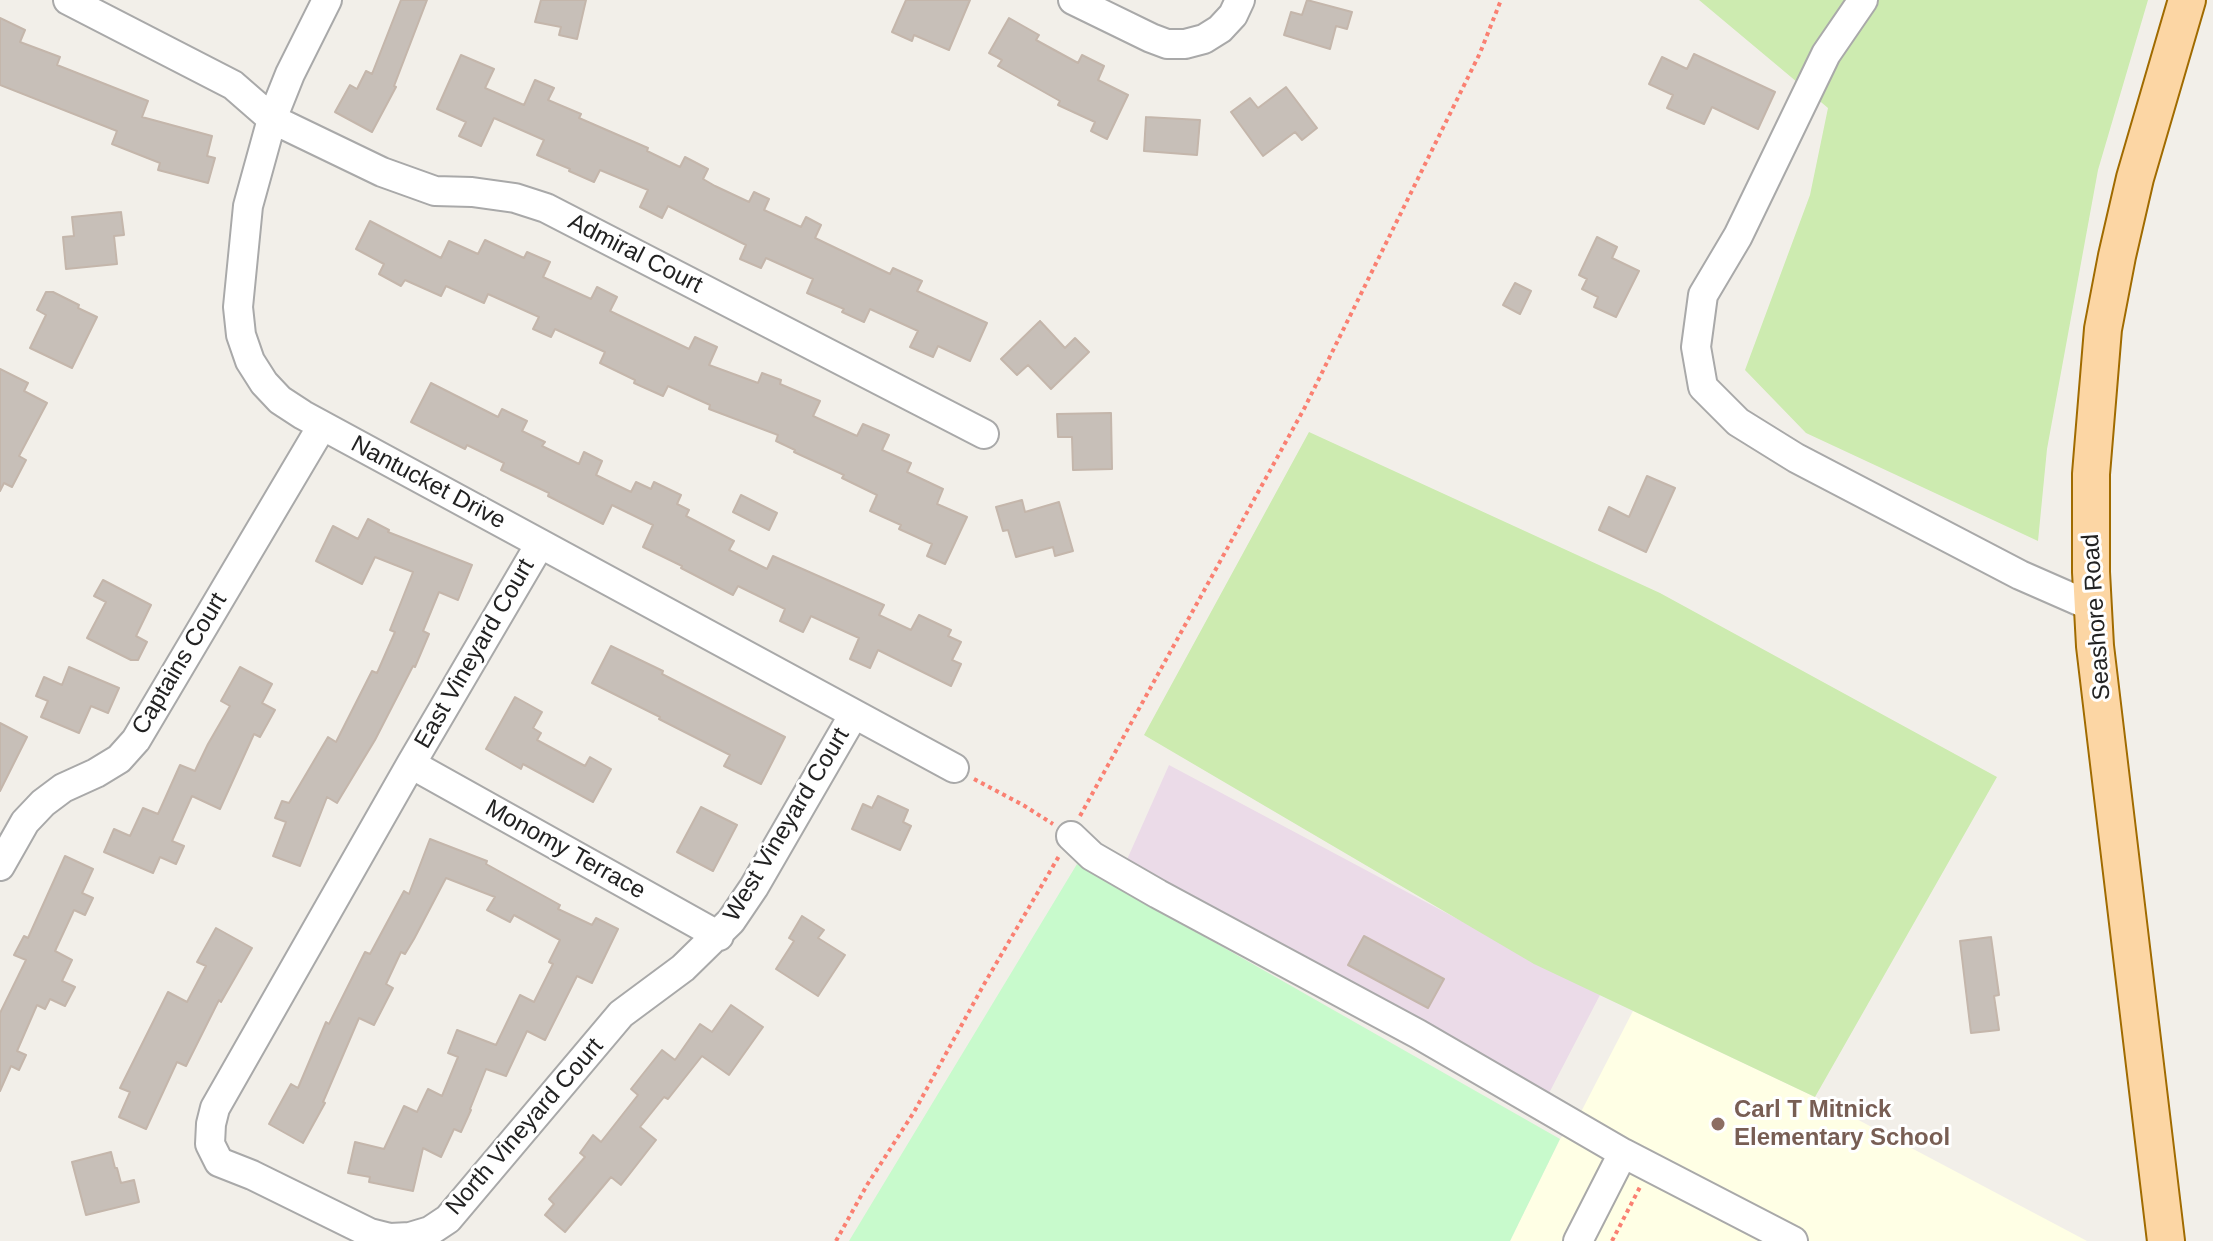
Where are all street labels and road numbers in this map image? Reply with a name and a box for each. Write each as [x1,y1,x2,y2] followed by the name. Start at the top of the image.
[563,208,707,300] street label: Admiral Court
[346,430,510,536] street label: Nantucket Drive
[2077,533,2117,701] street label: Seashore Road
[409,554,541,754] street label: East Vineyard Court
[126,588,234,740] street label: Captains Court
[718,723,856,927] street label: West Vineyard Court
[480,794,650,906] street label: Monomy Terrace
[440,1033,610,1221] street label: North Vineyard Court

